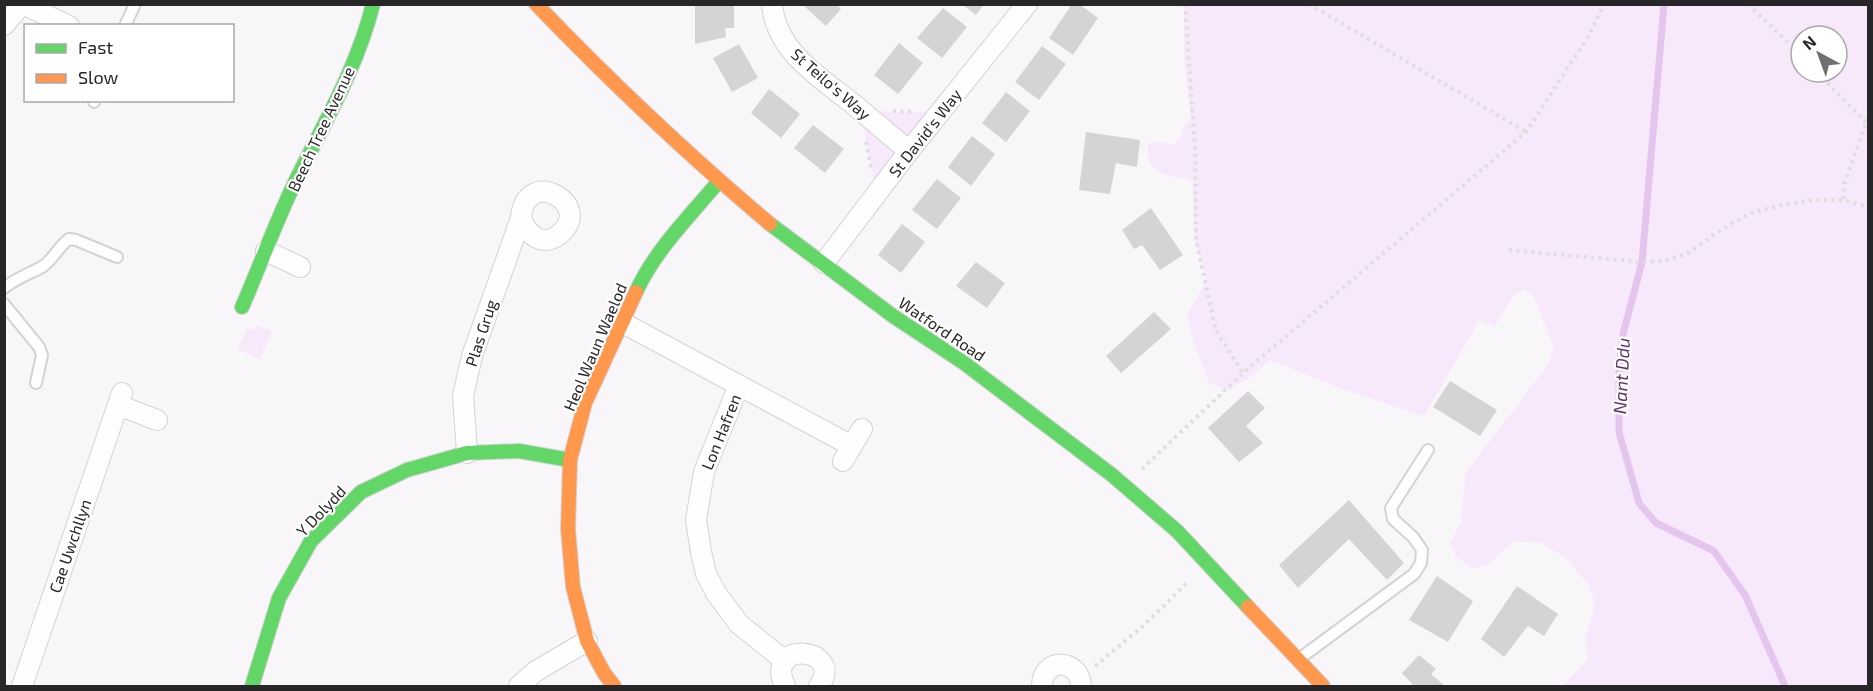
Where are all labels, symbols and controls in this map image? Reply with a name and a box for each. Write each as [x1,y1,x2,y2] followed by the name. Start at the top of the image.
[24,24,234,102] legend
[1789,24,1849,84] north arrow
[1798,31,1819,53] text: N
[78,36,113,58] text: Fast
[788,44,875,124] street label: St Teilo's Way
[283,63,358,194] street label: Beech Tree Avenue
[78,66,119,88] text: Slow
[884,84,965,181] street label: St David's Way
[559,280,630,414] street label: Heol Waun Waelod
[895,293,989,365] street label: Watford Road
[461,297,500,369] street label: Plas Grug
[1608,337,1634,415] water label: Nant Ddu
[697,391,744,472] street label: Lon Hafren
[292,481,349,540] street label: Y Dolydd
[45,496,94,595] street label: Cae Uwchllyn

